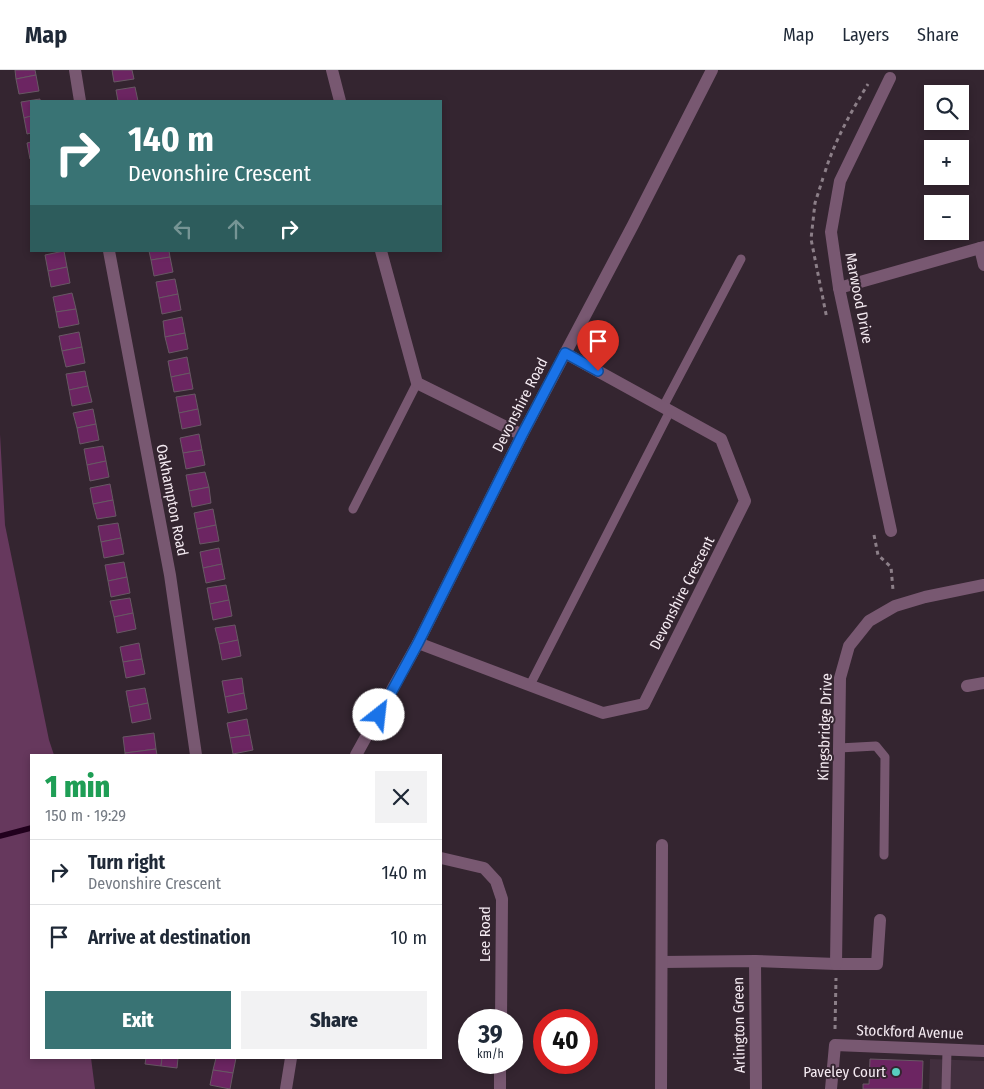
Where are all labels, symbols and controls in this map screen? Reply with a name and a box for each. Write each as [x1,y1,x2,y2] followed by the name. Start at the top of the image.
[25,21,67,49] text: Map
[783,24,814,46] text: Map
[842,24,889,46] text: Layers
[917,24,959,46] text: Share
[924,85,969,240] map controls
[924,85,969,130] button: search
[128,118,214,160] text: 140 m
[45,120,110,185] icon: right
[924,140,969,185] button: +
[128,160,311,187] text: Devonshire Crescent
[924,195,969,240] button: −
[169,215,197,243] icon: left
[222,215,250,243] icon: ahead
[275,215,303,243] icon: right
[841,251,877,345] street label: Marwood Drive
[577,320,619,371] pin
[584,327,612,355] icon: arrive
[489,355,551,455] street label: Devonshire Road
[152,443,192,557] street label: Oakhampton Road
[646,533,718,653] street label: Devonshire Crescent
[814,673,836,781] street label: Kingsbridge Drive
[352,688,404,740] position arrow
[45,769,110,805] text: 1 min
[375,771,427,823] button: close
[45,806,126,825] text: 150 m · 19:29
[88,851,165,874] text: Turn right
[45,858,73,886] icon: right
[381,861,427,884] text: 140 m
[88,874,221,893] text: Devonshire Crescent
[476,906,494,962] street label: Lee Road
[45,923,73,951] icon: arrive
[88,926,251,949] text: Arrive at destination
[391,926,427,949] text: 10 m
[729,977,749,1073] street label: Arlington Green
[45,991,231,1049] button: Exit
[241,991,427,1049] button: Share
[533,1009,598,1074] speed limit sign: 40
[478,1020,503,1050] text: 39
[856,1021,964,1043] street label: Stockford Avenue
[477,1047,504,1061] text: km/h
[803,1063,886,1081] place label: Paveley Court
[890,1066,902,1078] marker: Paveley Court

